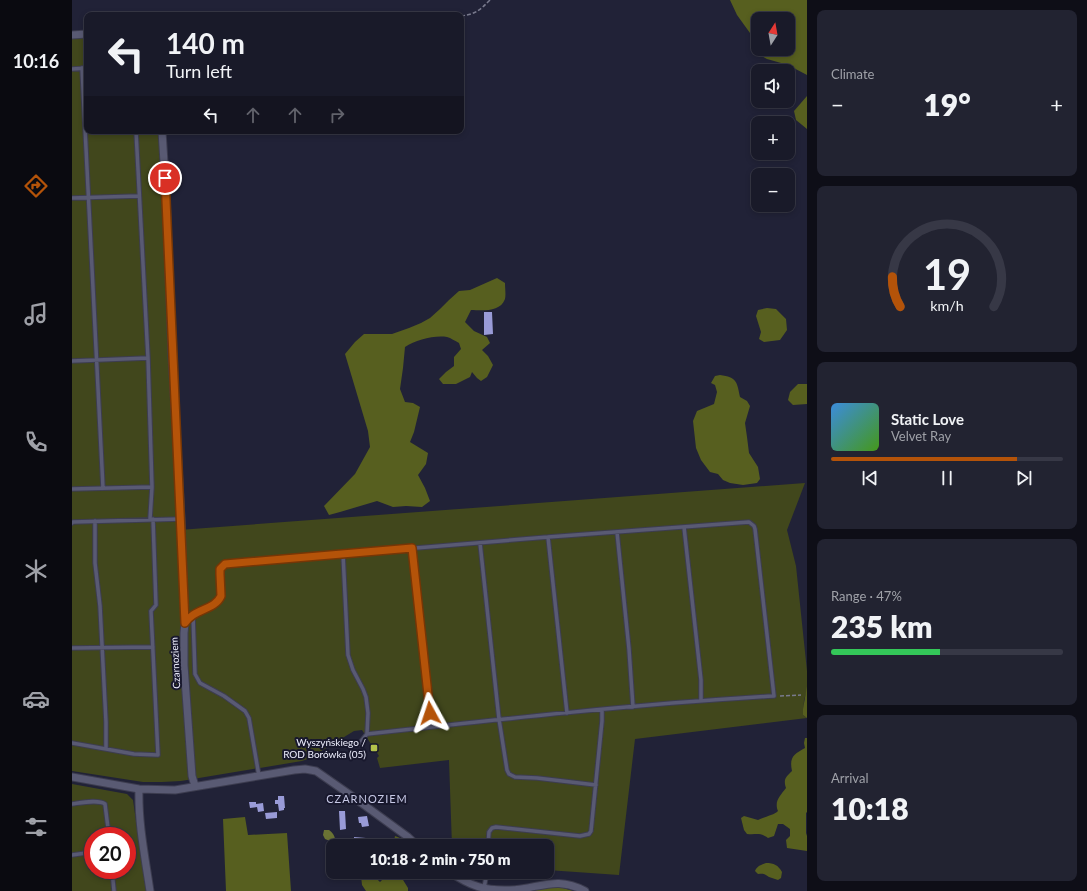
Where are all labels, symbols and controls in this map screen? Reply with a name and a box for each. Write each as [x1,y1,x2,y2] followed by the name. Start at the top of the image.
[751,12,795,56] north arrow
[751,12,795,212] map controls
[166,26,245,60] text: 140 m
[100,28,152,80] icon: left
[13,50,59,72] text: 10:16
[166,60,232,82] text: Turn left
[751,64,795,108] button: sound
[831,66,874,82] text: Climate
[923,86,971,122] text: 19°
[831,91,844,118] text: −
[1050,91,1063,118] text: +
[200,104,222,126] icon: left
[242,104,264,126] icon: ahead
[284,104,306,126] icon: ahead
[326,104,348,126] icon: right
[751,116,795,160] button: +
[148,161,182,195] pin
[154,167,176,189] icon: arrive
[751,168,795,212] button: −
[22,172,50,200] icon: directions
[923,249,971,299] text: 19
[930,297,964,314] text: km/h
[22,300,50,328] icon: music
[891,410,964,428] text: Static Love
[22,428,50,456] icon: phone
[891,428,951,444] text: Velvet Ray
[859,467,881,489] icon: previous
[936,467,958,489] icon: pause
[1013,467,1035,489] icon: next
[22,557,50,585] icon: climate
[831,588,902,604] text: Range · 47%
[831,608,932,644] text: 235 km
[168,637,182,689] street label: Czarnoziem
[22,685,50,713] icon: car
[409,692,451,734] position arrow
[283,736,366,760] place label: Wyszyńskiego / ROD Borówka (05)
[369,743,379,753] marker: Wyszyńskiego / ROD Borówka (05)
[831,770,868,786] text: Arrival
[831,790,909,826] text: 10:18
[326,792,408,805] district label: CZARNOZIEM
[22,813,50,841] icon: filters
[84,827,136,879] speed limit sign: 20
[369,850,511,868] text: 10:18 · 2 min · 750 m

